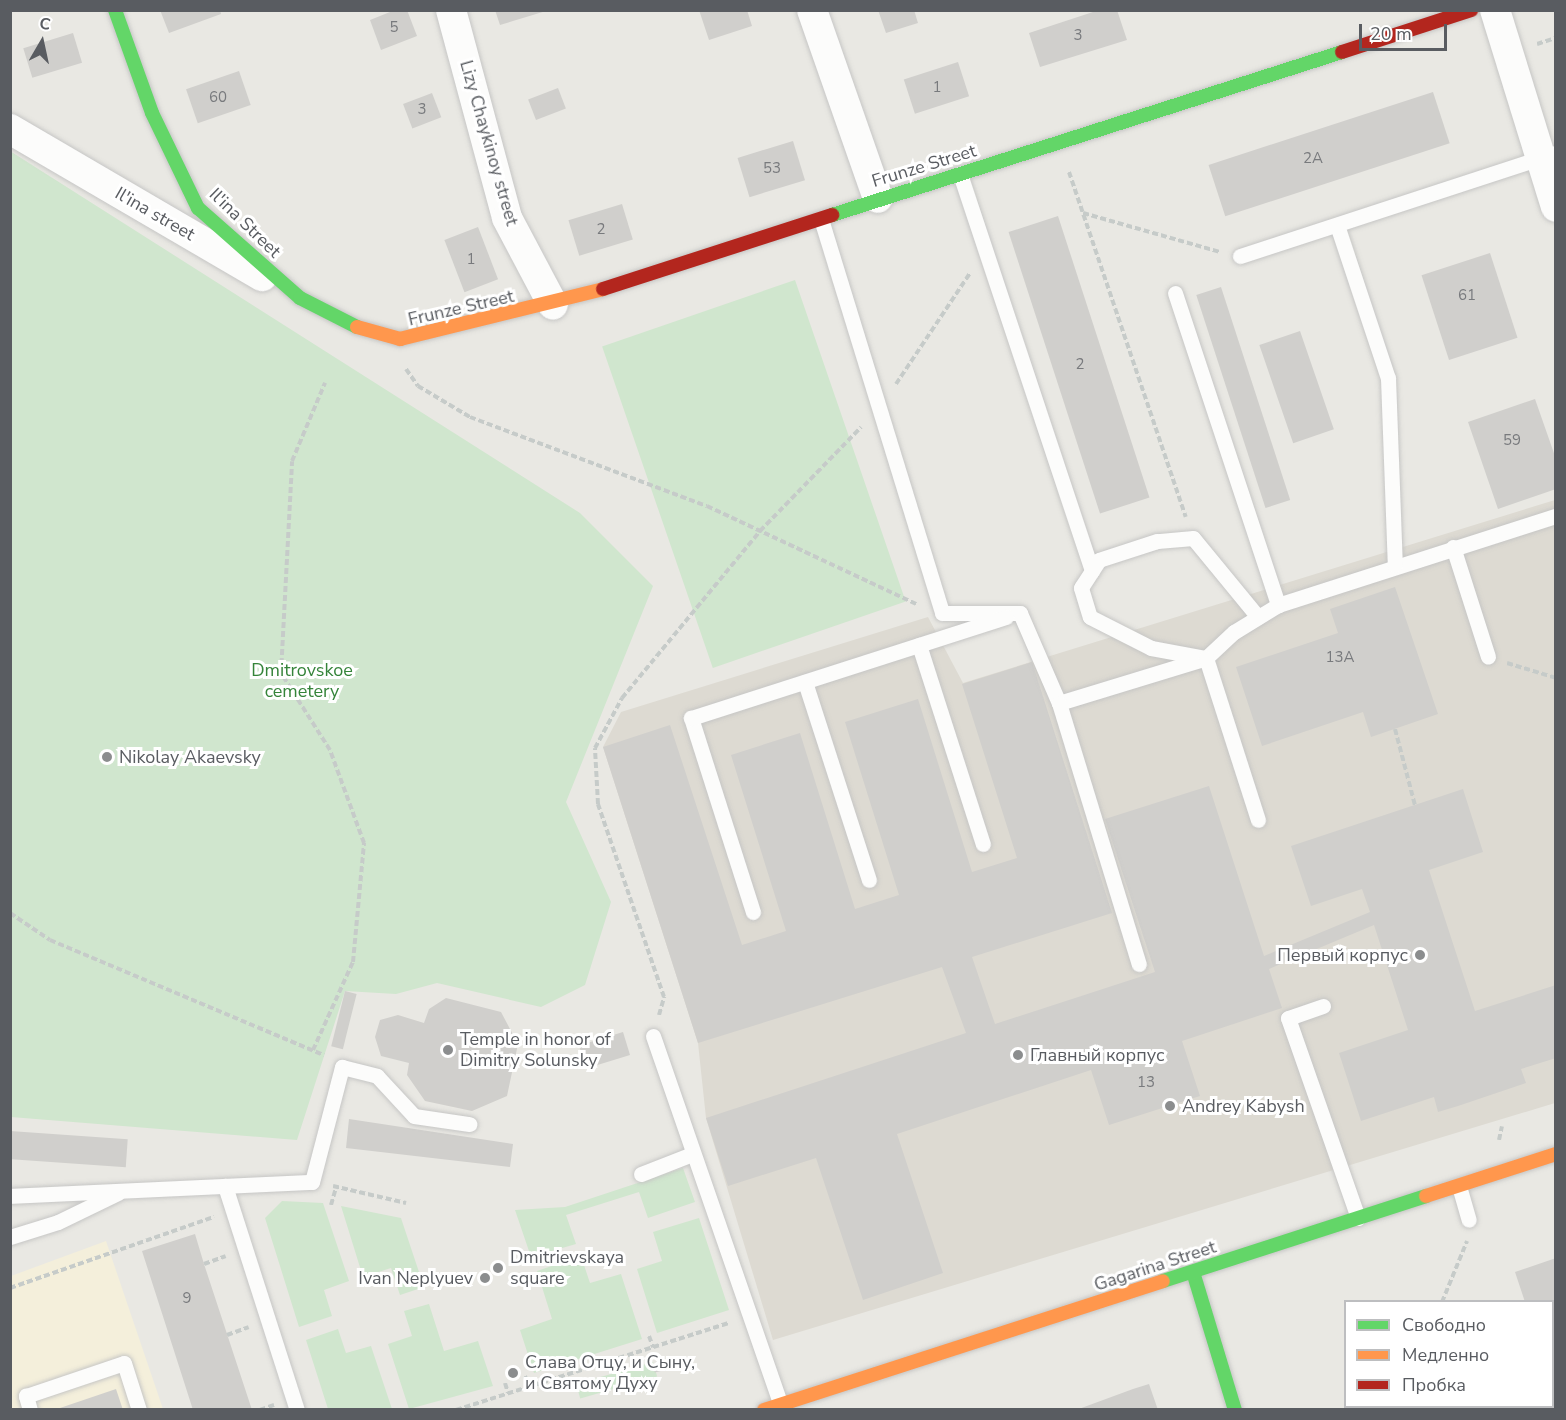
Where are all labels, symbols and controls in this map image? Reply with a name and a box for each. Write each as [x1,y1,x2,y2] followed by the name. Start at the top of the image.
[12,12,72,72] north arrow
[1362,12,1450,50] scale bar
[38,13,52,36] text: С
[390,19,398,37] house number: 5
[1370,22,1412,46] text: 20 m
[1074,27,1082,45] house number: 3
[455,58,523,228] street label: Lizy Chaykinoy street
[933,79,941,97] house number: 1
[209,89,227,107] house number: 60
[418,101,426,119] house number: 3
[869,140,979,192] street label: Frunze Street
[1303,150,1323,168] house number: 2А
[763,160,781,178] house number: 53
[111,183,199,245] street label: Il'ina street
[205,184,285,262] street label: Il'ina Street
[597,221,605,239] house number: 2
[467,251,475,269] house number: 1
[406,285,516,331] street label: Frunze Street
[1458,287,1476,305] house number: 61
[1076,356,1084,374] house number: 2
[1503,432,1521,450] house number: 59
[1326,649,1354,667] house number: 13А
[251,660,353,702] park label: Dmitrovskoe cemetery
[119,746,261,768] place label: Nikolay Akaevsky
[100,750,114,764] marker: Nikolay Akaevsky
[1277,944,1408,966] place label: Первый корпус
[1413,948,1427,962] marker: Первый корпус
[460,1029,611,1072] place label: Temple in honor of Dimitry Solunsky
[441,1043,455,1057] marker: Temple in honor of Dimitry Solunsky
[1030,1044,1165,1066] place label: Главный корпус
[1011,1048,1025,1062] marker: Главный корпус
[1137,1074,1155,1092] house number: 13
[1182,1095,1305,1117] place label: Andrey Kabysh
[1163,1099,1177,1113] marker: Andrey Kabysh
[1091,1236,1219,1296] street label: Gagarina Street
[510,1247,624,1290] place label: Dmitrievskaya square
[491,1261,505,1275] marker: Dmitrievskaya square
[358,1267,473,1289] place label: Ivan Neplyuev
[478,1271,492,1285] marker: Ivan Neplyuev
[183,1290,191,1308] house number: 9
[1344,1300,1554,1408] legend
[1402,1313,1486,1337] text: Свободно
[1402,1343,1489,1367] text: Медленно
[525,1352,695,1394] place label: Слава Отцу, и Сыну, и Святому Духу
[506,1366,520,1380] marker: Слава Отцу, и Сыну, и Святому Духу
[1402,1373,1466,1397] text: Пробка

